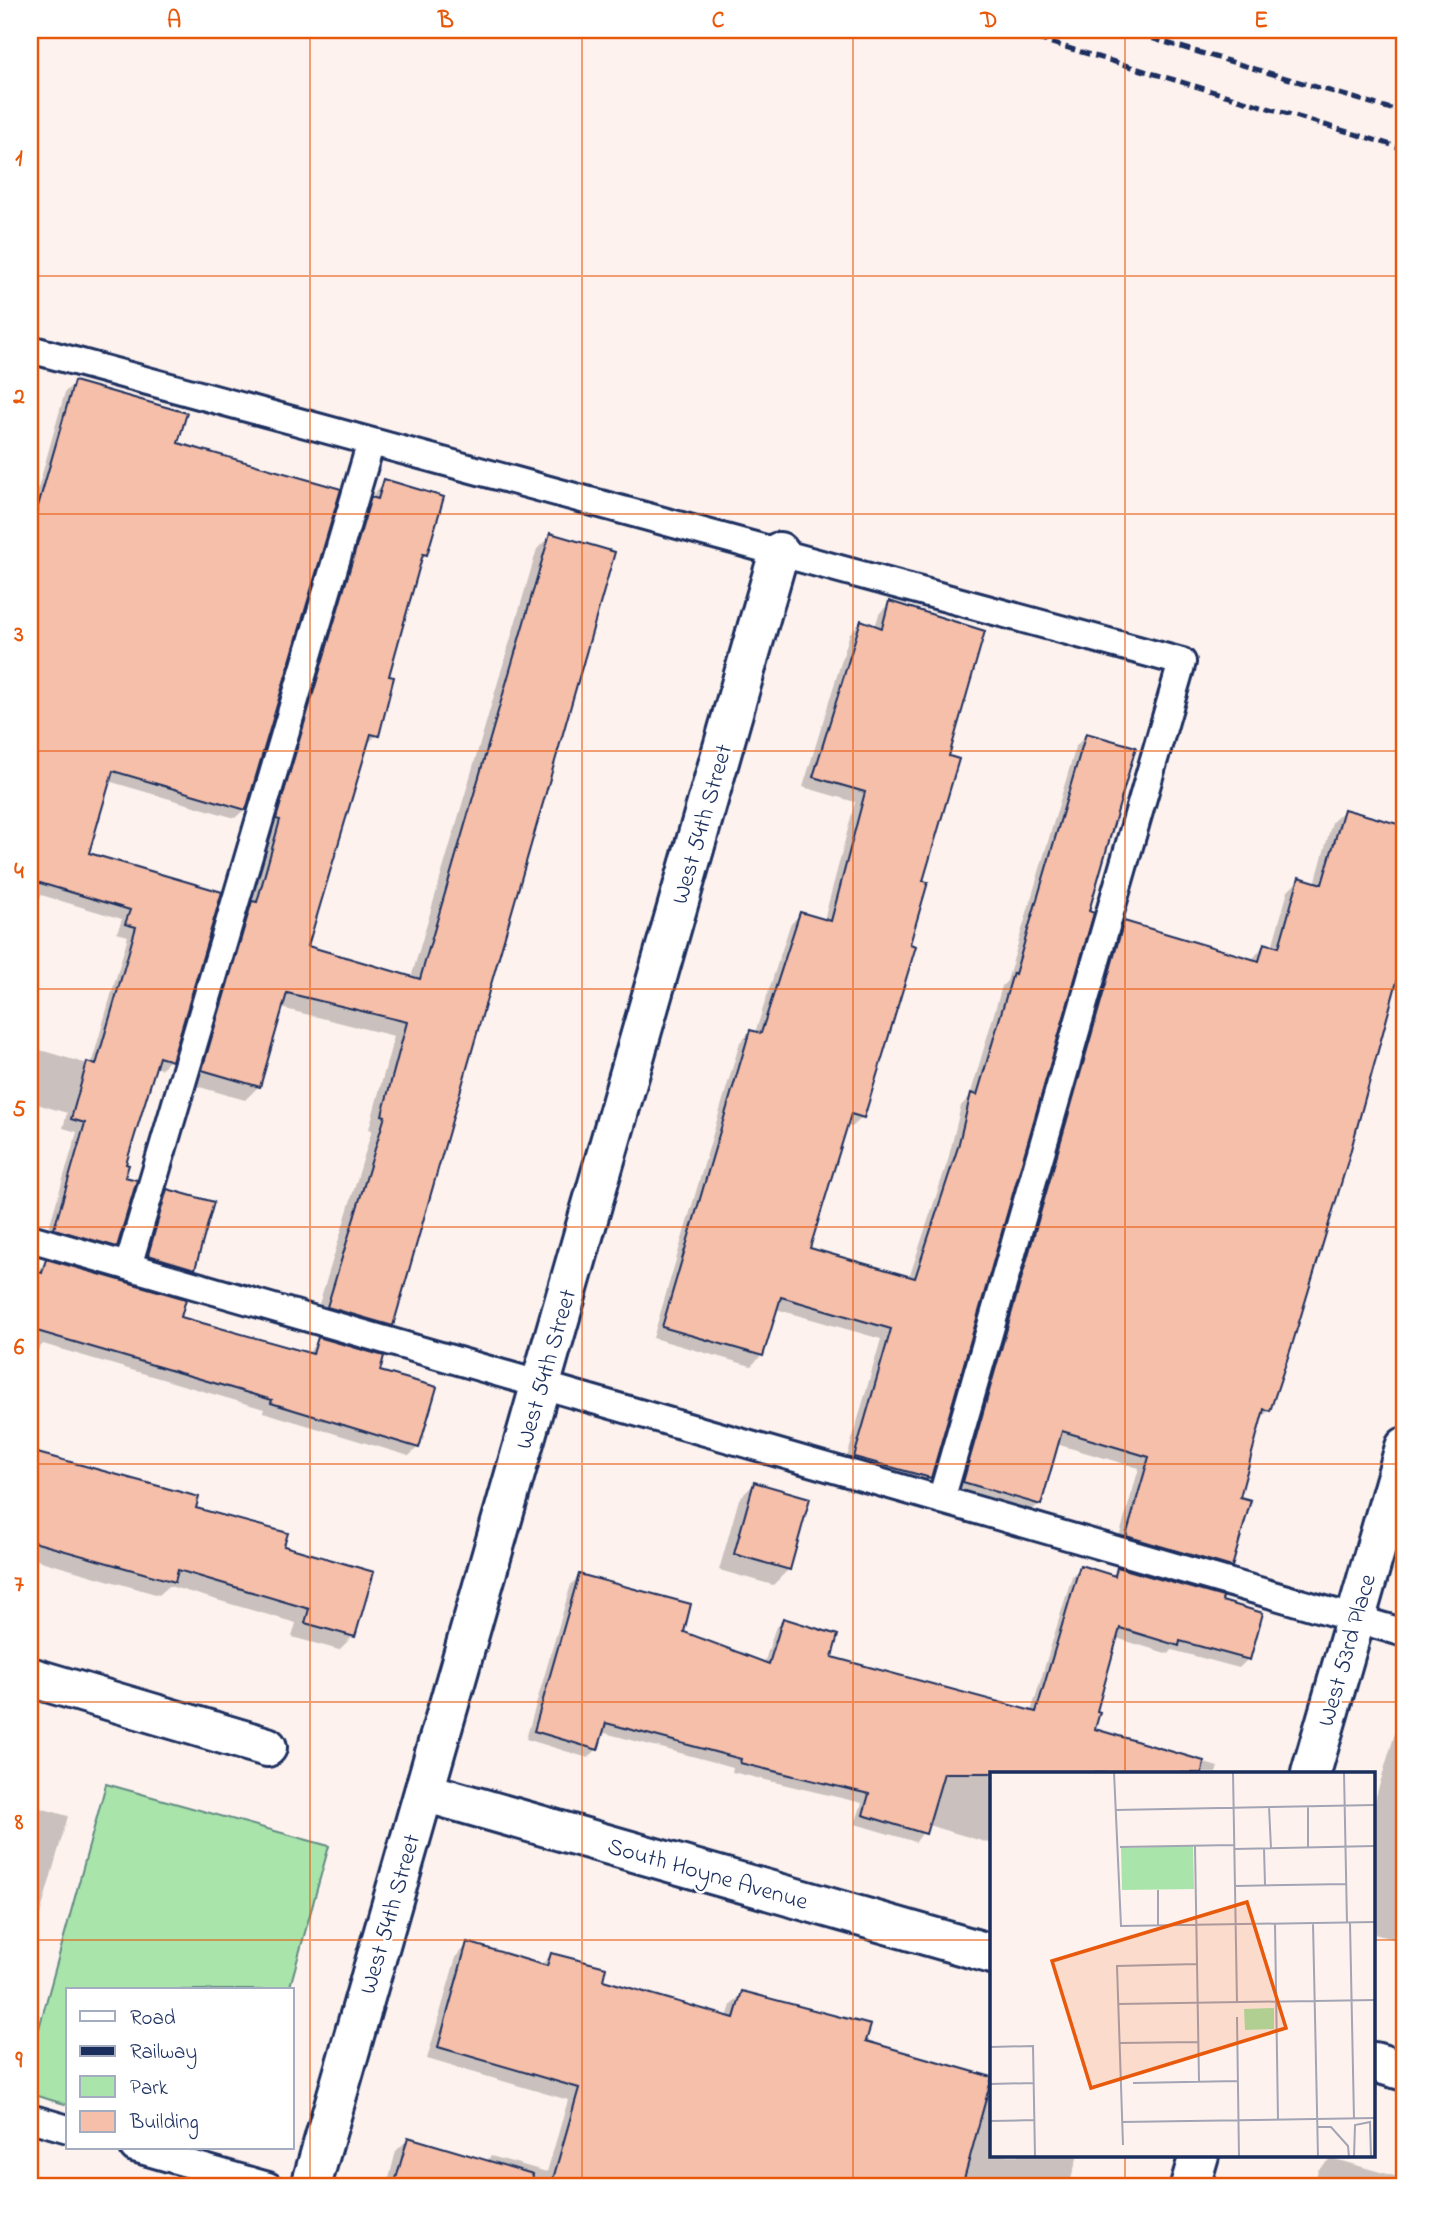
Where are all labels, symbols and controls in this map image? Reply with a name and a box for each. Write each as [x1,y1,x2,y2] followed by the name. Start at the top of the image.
[167,5,181,38] text: A
[437,5,454,38] text: B
[712,5,725,38] text: C
[980,5,997,38] text: D
[1254,5,1268,38] text: E
[15,143,23,176] text: 1
[12,381,25,414] text: 2
[13,619,24,652] text: 3
[664,740,743,909] street label: West 54th Street
[14,856,24,889] text: 4
[12,1094,26,1127] text: 5
[508,1285,587,1454] street label: West 54th Street
[14,1332,25,1365] text: 6
[14,1569,24,1602] text: 7
[1310,1570,1387,1731] street label: West 53rd Place
[990,1772,1376,2156] inset map
[14,1807,24,1840] text: 8
[352,1830,431,1999] street label: West 54th Street
[603,1830,812,1922] street label: South Hoyne Avenue
[66,1988,294,2150] legend
[130,2004,176,2034] text: Road
[130,2038,197,2070] text: Railway
[15,2045,24,2078] text: 9
[130,2074,169,2104] text: Park
[129,2108,199,2140] text: Building

